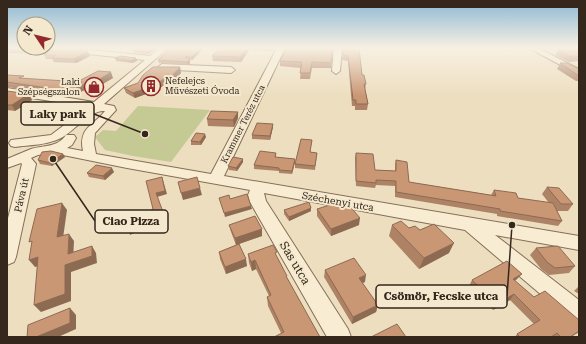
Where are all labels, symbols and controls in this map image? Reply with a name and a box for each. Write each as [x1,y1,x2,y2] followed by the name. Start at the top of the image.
[16,16,56,56] north arrow
[20,23,36,38] text: N
[140,75,162,97] building icon: Nefelejcs Művészeti Óvoda
[83,76,105,98] shop icon: Laki Szépségszalon
[165,76,239,96] place label: Nefelejcs Művészeti Óvoda
[18,77,80,97] place label: Laki Szépségszalon
[219,83,267,165] street label: Krammer Teréz utca
[21,102,94,125] callout: Laky park
[30,108,87,121] text: Laky park
[12,177,31,213] street label: Páva út
[301,190,375,213] street label: Széchenyi utca
[95,210,168,233] callout: Ciao Pizza
[103,215,160,228] text: Ciao Pizza
[277,239,314,288] street label: Sas utca
[376,285,507,308] callout: Csömör, Fecske utca
[384,290,499,303] text: Csömör, Fecske utca

